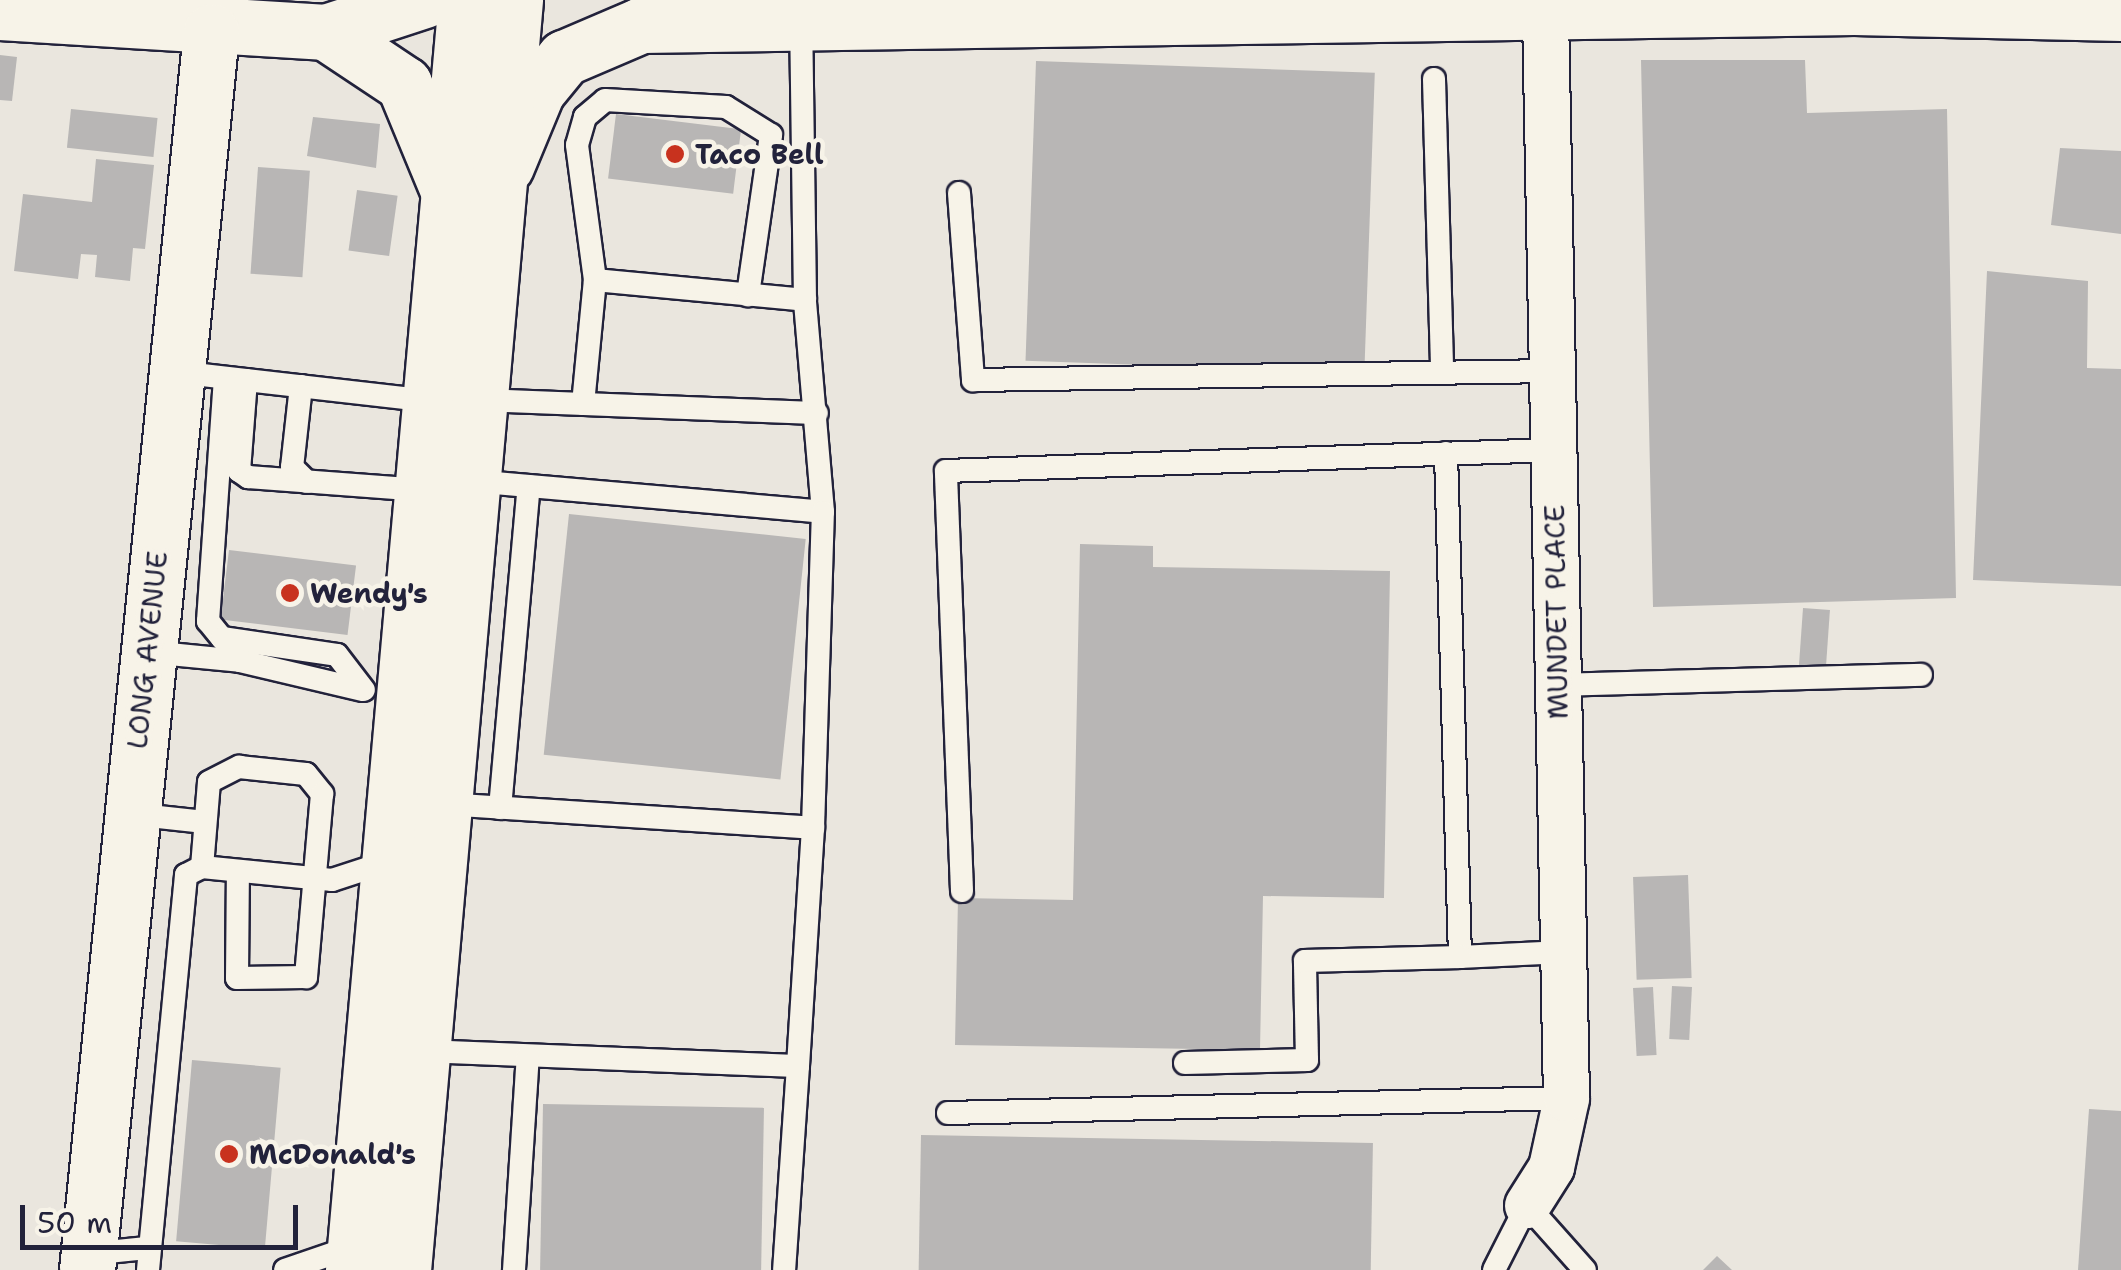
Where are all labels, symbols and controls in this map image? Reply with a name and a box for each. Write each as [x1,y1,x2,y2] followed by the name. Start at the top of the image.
[695,137,824,171] place label: Taco Bell
[664,143,686,165] marker: Taco Bell
[1537,504,1575,720] street label: MUNDET PLACE
[120,549,174,751] street label: LONG AVENUE
[310,576,428,610] place label: Wendy's
[279,582,301,604] marker: Wendy's
[249,1137,416,1171] place label: McDonald's
[218,1143,240,1165] marker: McDonald's
[25,1185,302,1247] scale bar
[37,1202,112,1243] text: 50 m

